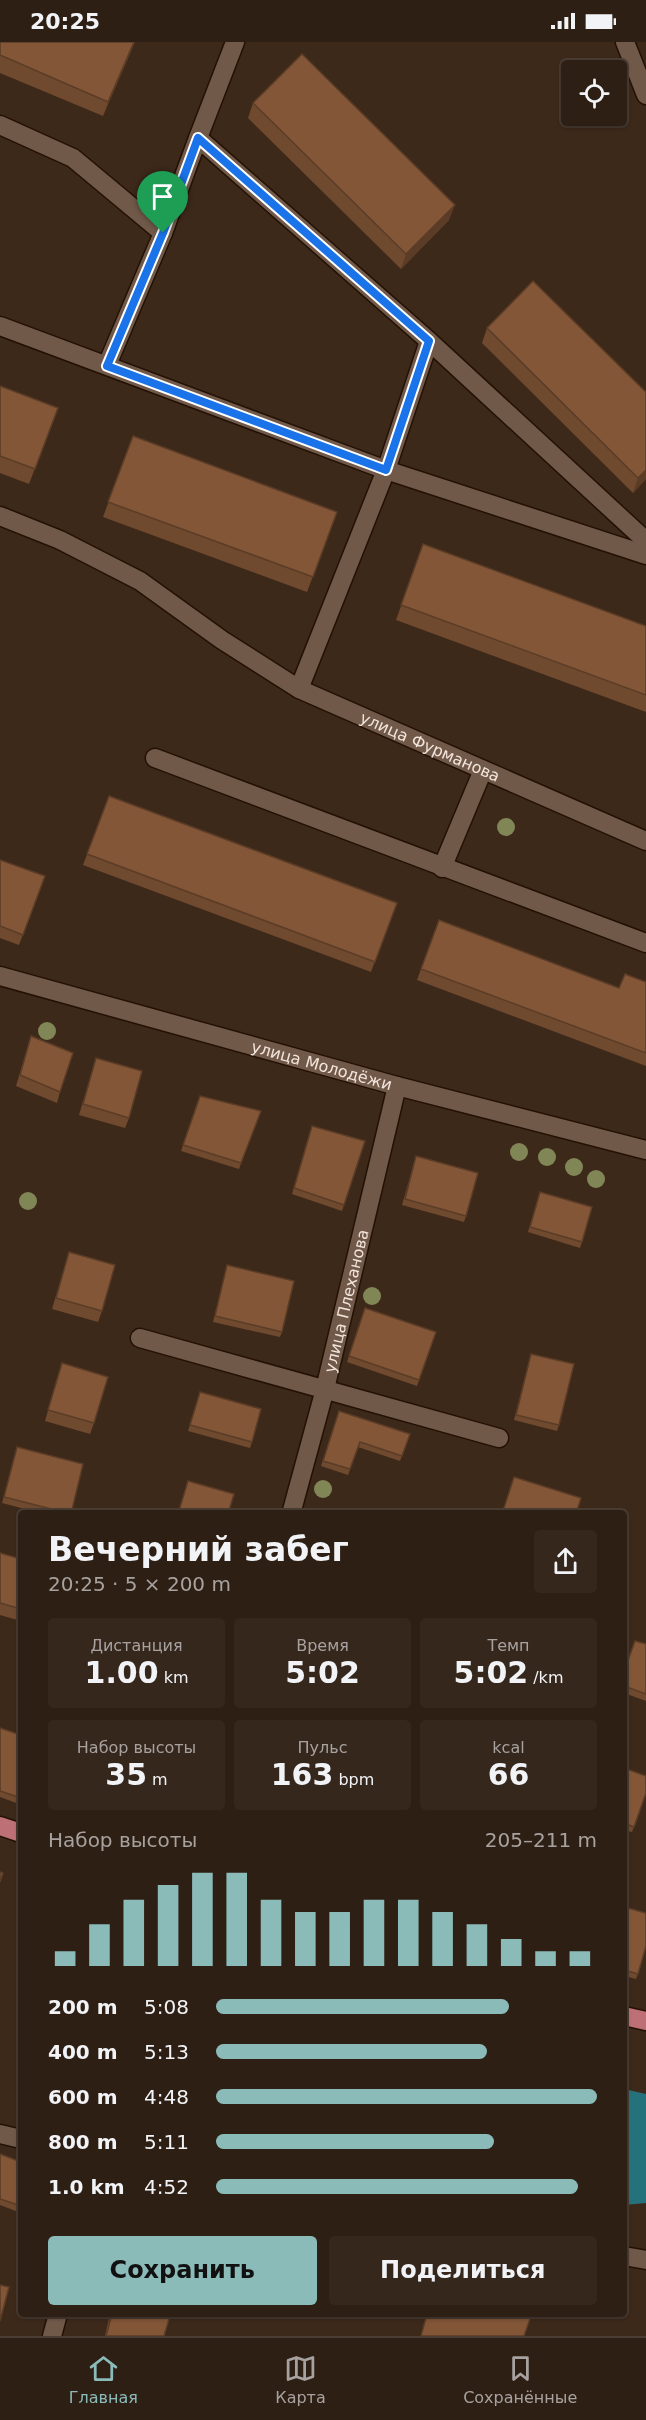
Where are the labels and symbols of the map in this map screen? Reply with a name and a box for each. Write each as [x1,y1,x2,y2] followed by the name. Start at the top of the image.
[137,171,188,233] pin
[357,708,503,785] street label: улица Фурманова
[249,1037,394,1094] street label: улица Молодёжи
[320,1227,372,1375] street label: улица Плеханова

